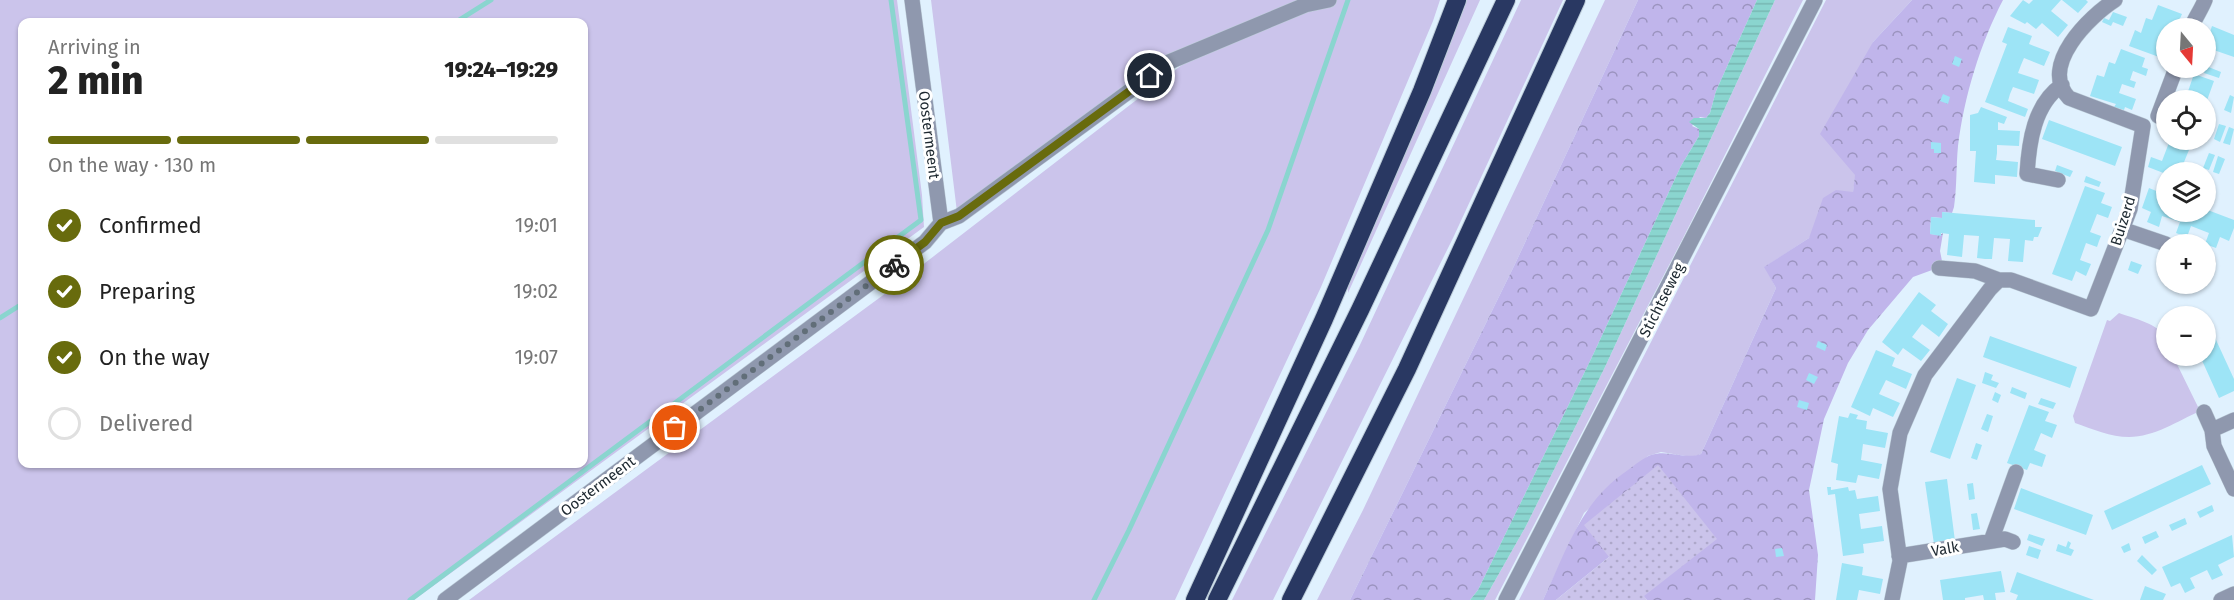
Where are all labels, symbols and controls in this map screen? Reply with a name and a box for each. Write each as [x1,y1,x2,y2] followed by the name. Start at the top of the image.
[2156,18,2216,78] north arrow
[2156,18,2216,366] map controls
[48,35,141,59] text: Arriving in
[1124,50,1175,101] pin
[444,56,558,83] text: 19:24–19:29
[48,58,144,104] text: 2 min
[1133,59,1166,92] icon: home
[915,90,943,181] street label: Oostermeent
[2156,90,2216,150] button: locate
[48,153,216,177] text: On the way · 130 m
[2156,162,2216,222] button: layers
[2107,194,2139,248] street label: Buizerd
[48,209,81,242] icon: check
[99,212,202,239] text: Confirmed
[515,213,558,237] text: 19:01
[2156,234,2216,294] button: +
[864,235,924,295] courier
[878,249,911,282] icon: bike
[1636,260,1689,340] street label: Stichtseweg
[48,275,81,308] icon: check
[99,278,195,305] text: Preparing
[513,279,558,303] text: 19:02
[2156,306,2216,366] button: −
[48,341,81,374] icon: check
[99,344,210,371] text: On the way
[514,345,558,369] text: 19:07
[649,402,700,453] pin
[99,410,194,437] text: Delivered
[658,411,691,444] icon: bag
[557,452,639,520] street label: Oostermeent
[1930,538,1961,560] street label: Valk

